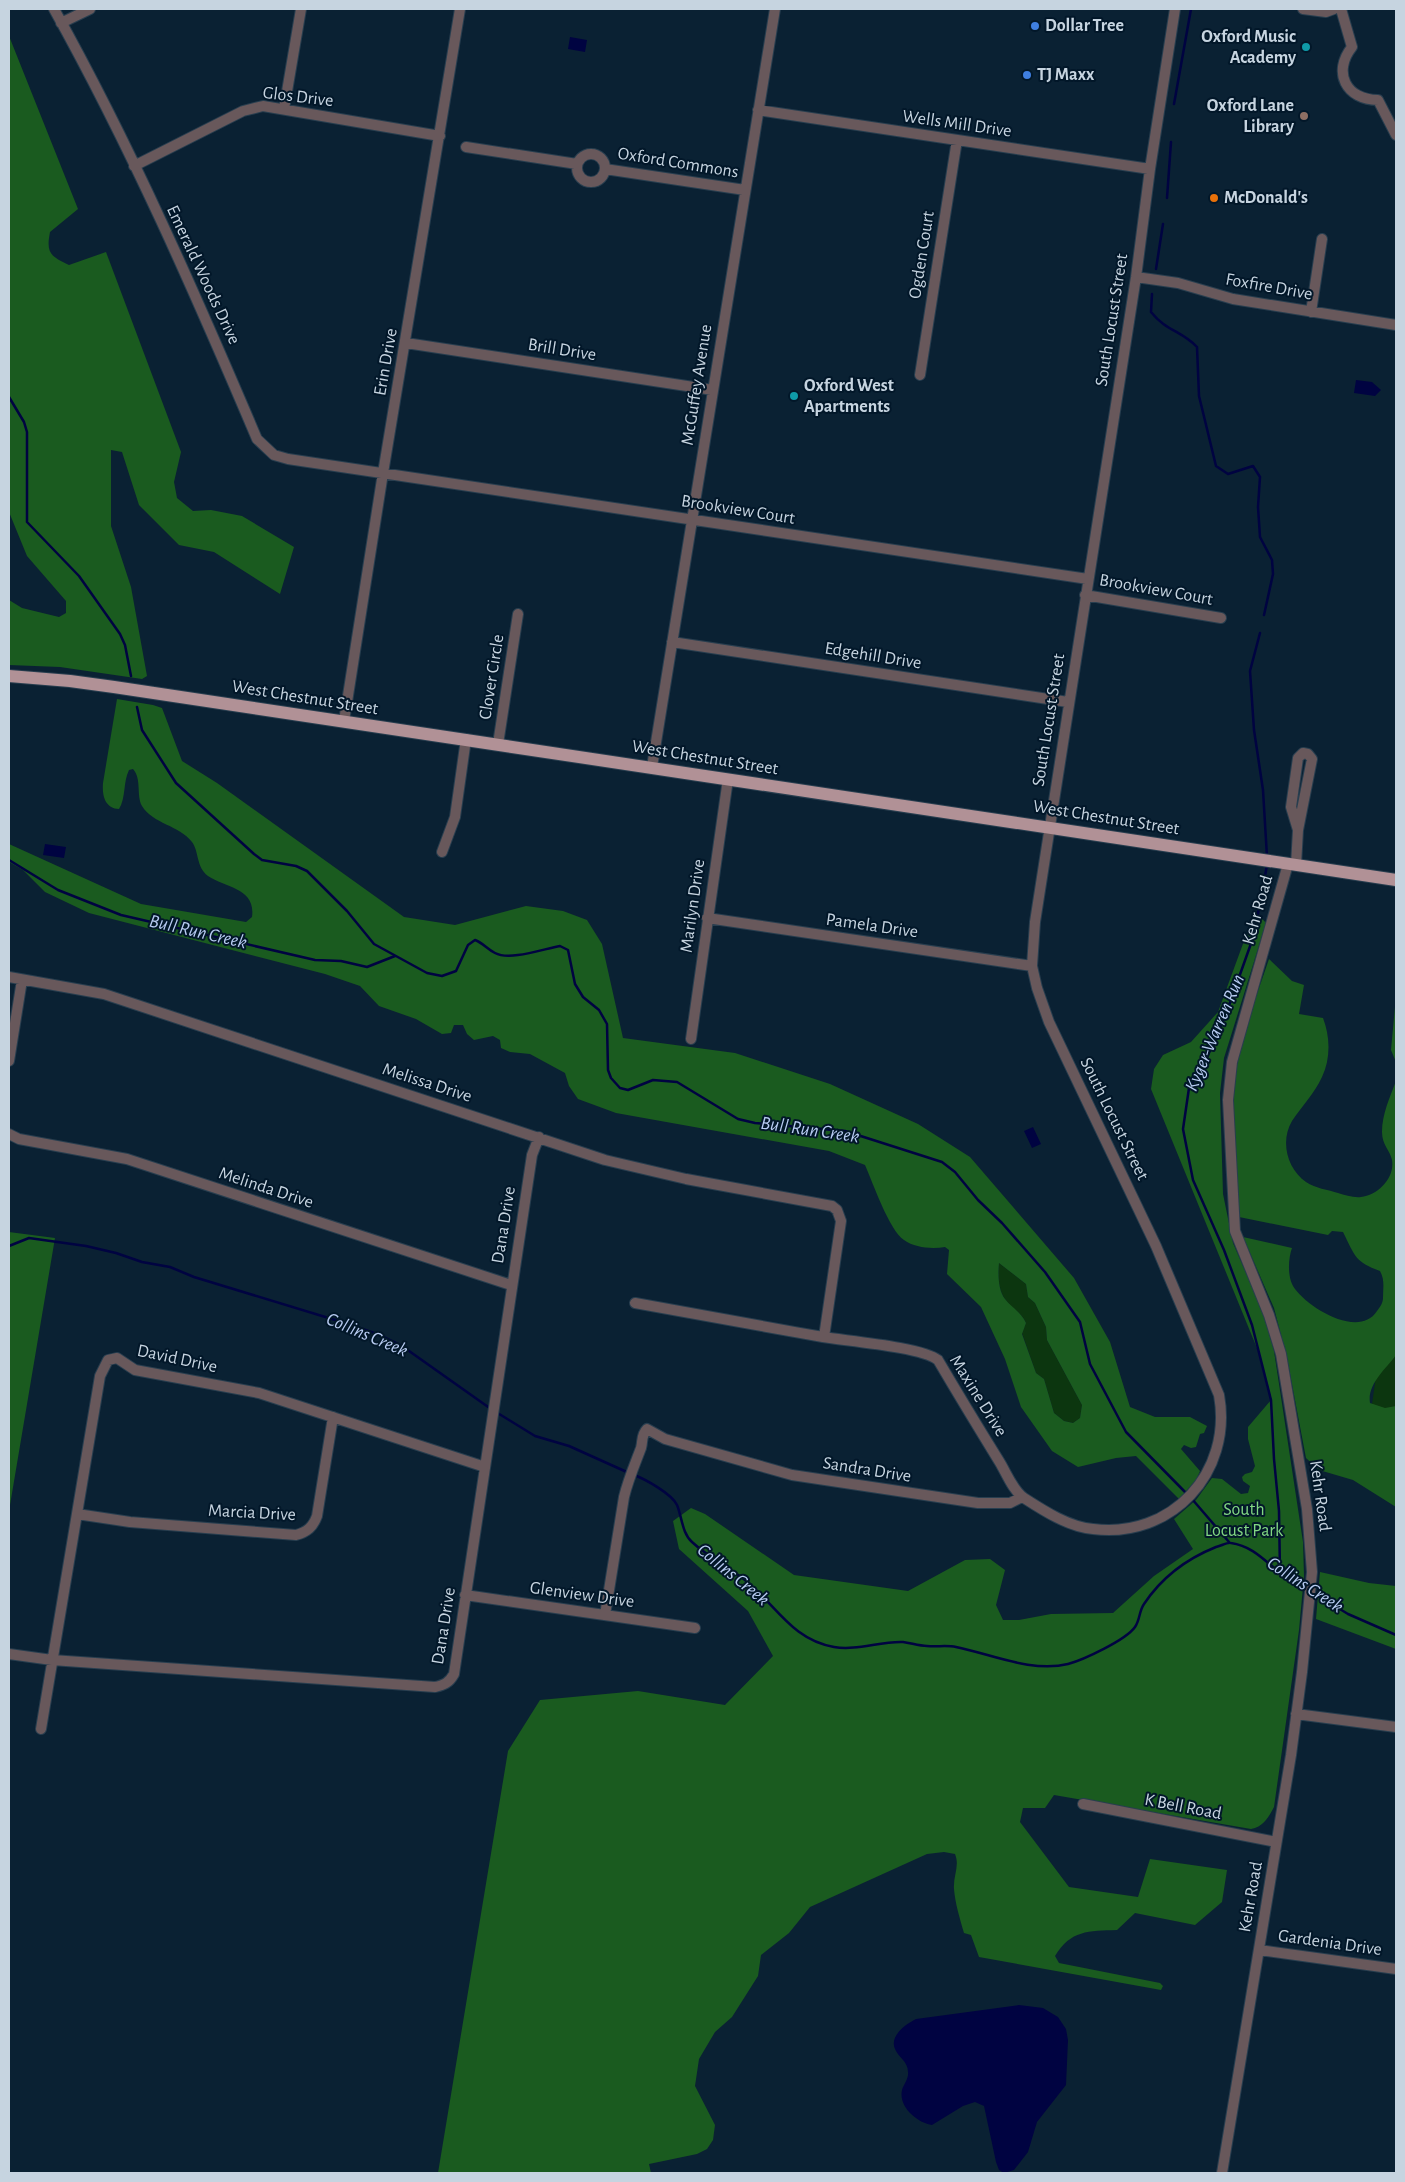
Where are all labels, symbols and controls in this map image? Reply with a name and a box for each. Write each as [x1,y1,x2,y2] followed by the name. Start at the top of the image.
[1045,17,1124,35] place label: Dollar Tree
[1029,20,1041,32] marker: Dollar Tree
[1201,28,1297,67] place label: Oxford Music Academy
[1300,41,1312,53] marker: Oxford Music Academy
[1037,66,1095,84] place label: TJ Maxx
[1021,69,1033,81] marker: TJ Maxx
[262,84,334,110] street label: Glos Drive
[1207,97,1295,136] place label: Oxford Lane Library
[901,107,1013,141] street label: Wells Mill Drive
[1298,110,1310,122] marker: Oxford Lane Library
[616,145,740,181] street label: Oxford Commons
[1224,189,1308,207] place label: McDonald's
[1208,192,1220,204] marker: McDonald's
[163,203,243,347] street label: Emerald Woods Drive
[906,210,938,300] street label: Ogden Court
[1093,252,1131,388] street label: South Locust Street
[1224,270,1314,304] street label: Foxfire Drive
[679,323,715,447] street label: McGuffey Avenue
[371,327,401,397] street label: Erin Drive
[527,336,597,364] street label: Brill Drive
[804,377,894,416] place label: Oxford West Apartments
[788,390,800,402] marker: Oxford West Apartments
[680,492,796,528] street label: Brookview Court
[1098,571,1214,609] street label: Brookview Court
[476,633,508,721] street label: Clover Circle
[823,639,923,673] street label: Edgehill Drive
[1030,652,1068,788] street label: South Locust Street
[231,678,380,718] street label: West Chestnut Street
[631,738,780,778] street label: West Chestnut Street
[1032,798,1181,838] street label: West Chestnut Street
[678,858,708,954] street label: Marilyn Drive
[1239,873,1277,947] street label: Kehr Road
[825,911,919,941] street label: Pamela Drive
[147,912,249,953] water label: Bull Run Creek
[1182,972,1248,1094] water label: Kyger-Warren Run
[1077,1055,1152,1183] street label: South Locust Street
[380,1060,474,1106] street label: Melissa Drive
[759,1114,861,1146] water label: Bull Run Creek
[216,1164,316,1212] street label: Melinda Drive
[489,1185,519,1265] street label: Dana Drive
[323,1309,411,1361] water label: Collins Creek
[135,1342,219,1376] street label: David Drive
[946,1352,1010,1440] street label: Maxine Drive
[822,1454,912,1486] street label: Sandra Drive
[1306,1459,1334,1533] street label: Kehr Road
[1205,1501,1284,1540] park label: South Locust Park
[208,1502,296,1524] street label: Marcia Drive
[693,1540,773,1610] water label: Collins Creek
[1264,1553,1347,1617] water label: Collins Creek
[529,1579,635,1611] street label: Glenview Drive
[429,1586,459,1666] street label: Dana Drive
[1143,1791,1223,1823] street label: K Bell Road
[1236,1860,1266,1934] street label: Kehr Road
[1277,1927,1383,1959] street label: Gardenia Drive

